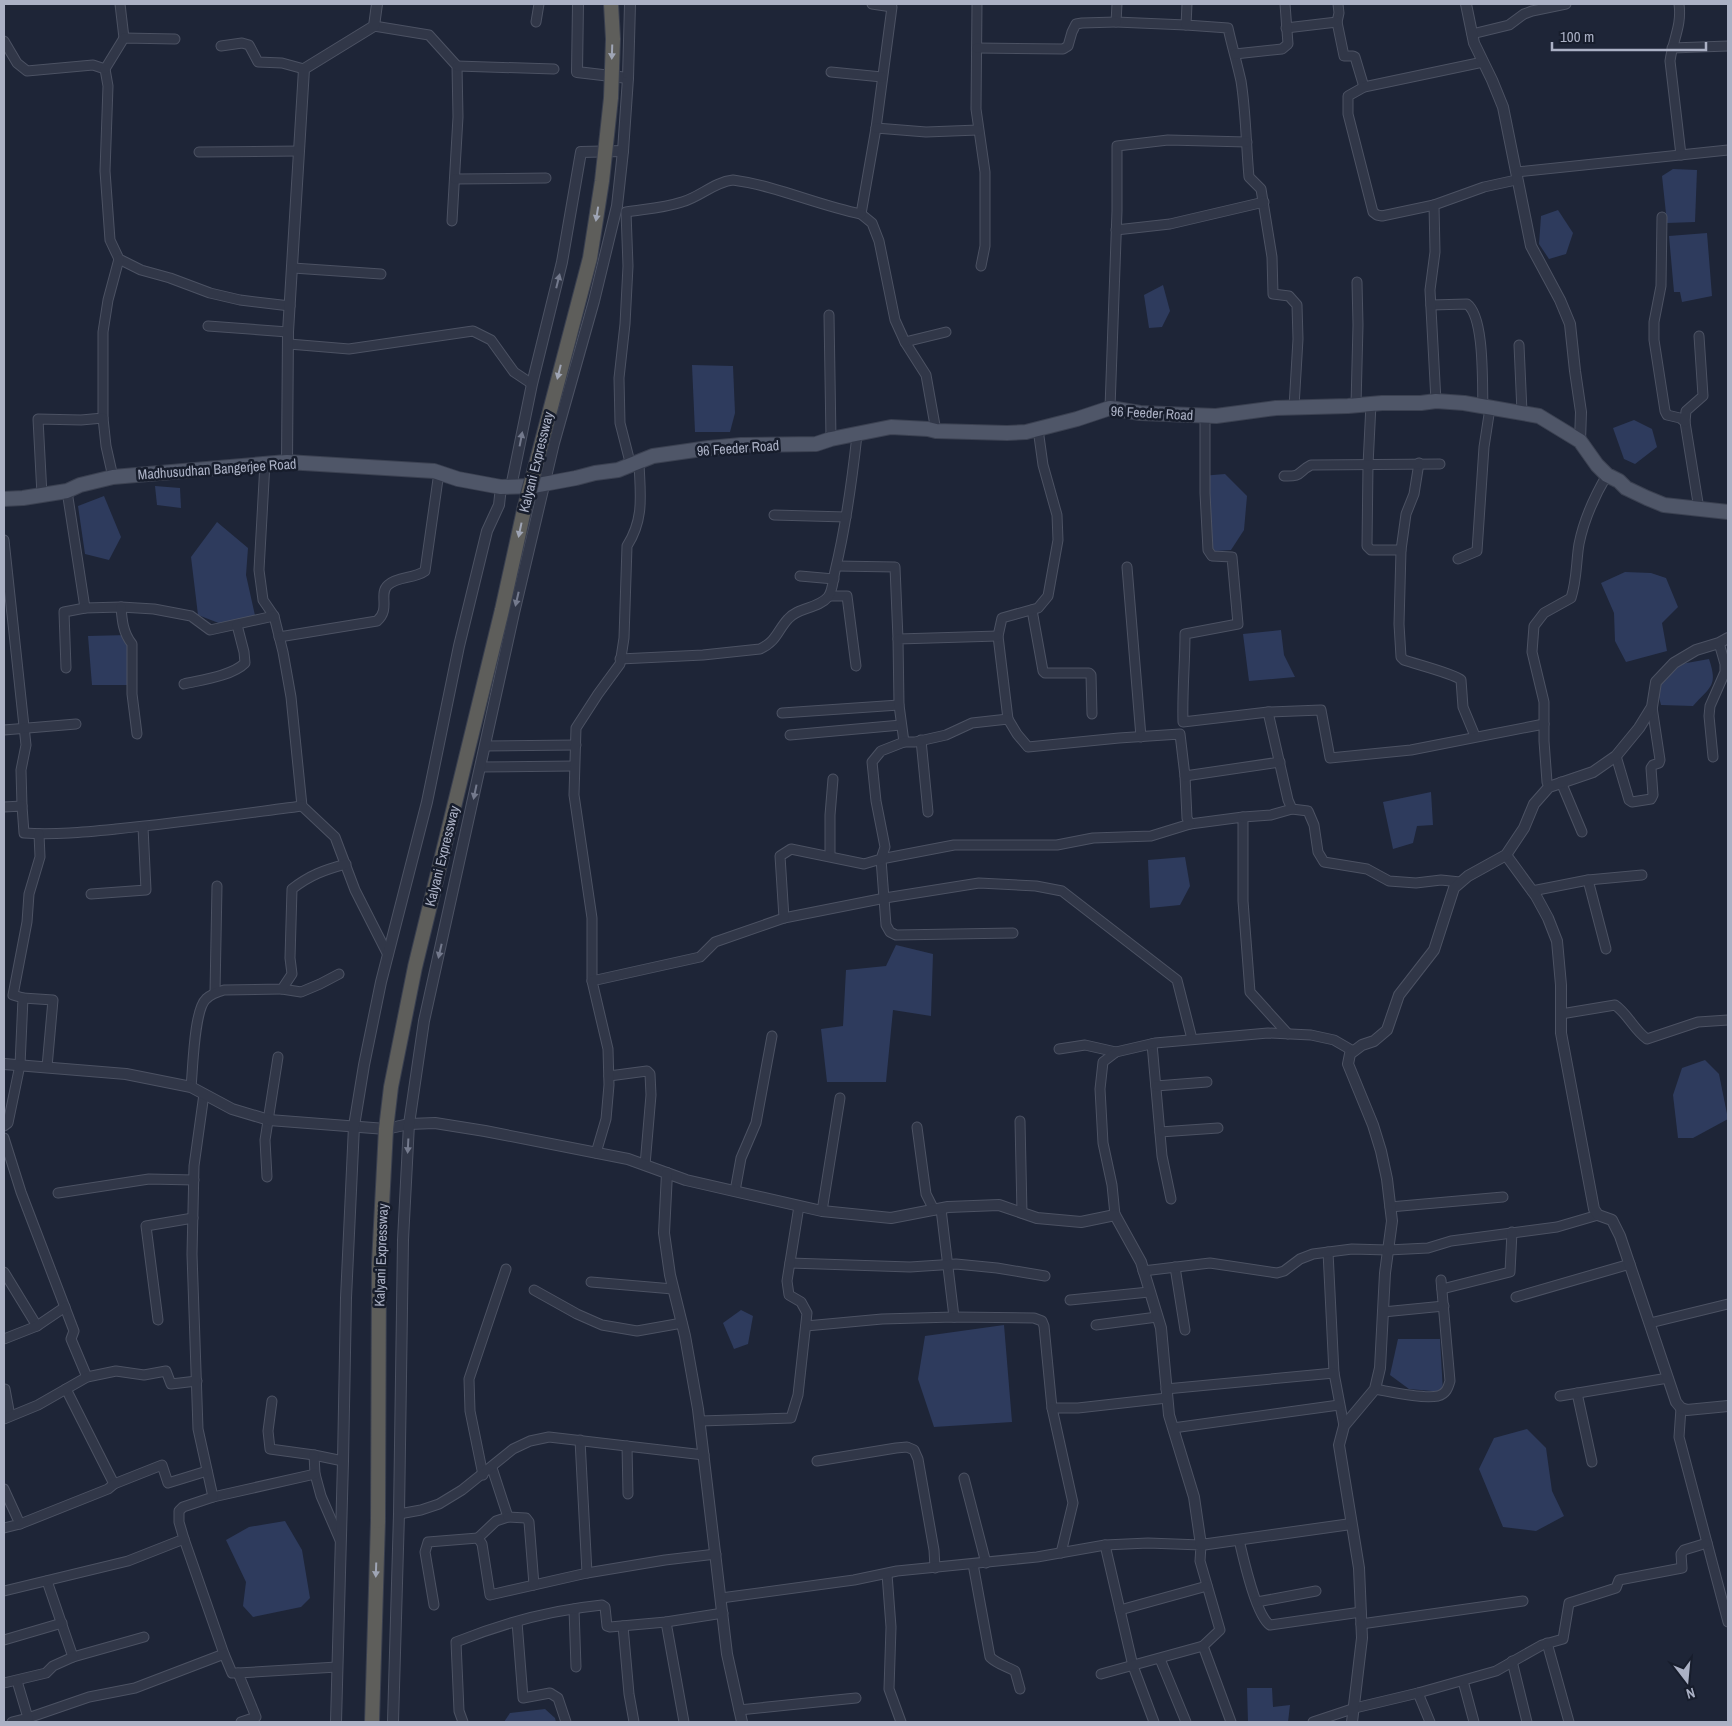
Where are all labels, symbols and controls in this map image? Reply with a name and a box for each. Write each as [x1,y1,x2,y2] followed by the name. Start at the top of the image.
[1552,20,1706,52] scale bar
[1560,26,1594,47] text: 100 m
[608,45,616,61] one-way arrow
[593,206,601,222] one-way arrow
[554,273,562,288] one-way arrow
[555,364,563,379] one-way arrow
[1110,402,1194,424] street label: 96 Feeder Road
[515,409,557,514] street label: Kalyani Expressway
[517,431,525,447] one-way arrow
[696,436,780,460] street label: 96 Feeder Road
[137,454,297,484] street label: Madhusudhan Bangerjee Road
[516,522,524,537] one-way arrow
[513,592,521,607] one-way arrow
[471,785,479,800] one-way arrow
[421,803,463,908] street label: Kalyani Expressway
[436,943,444,958] one-way arrow
[404,1138,412,1154] one-way arrow
[370,1203,392,1307] street label: Kalyani Expressway
[371,1562,379,1578] one-way arrow
[1662,1656,1712,1706] north arrow
[1684,1684,1697,1703] text: N

